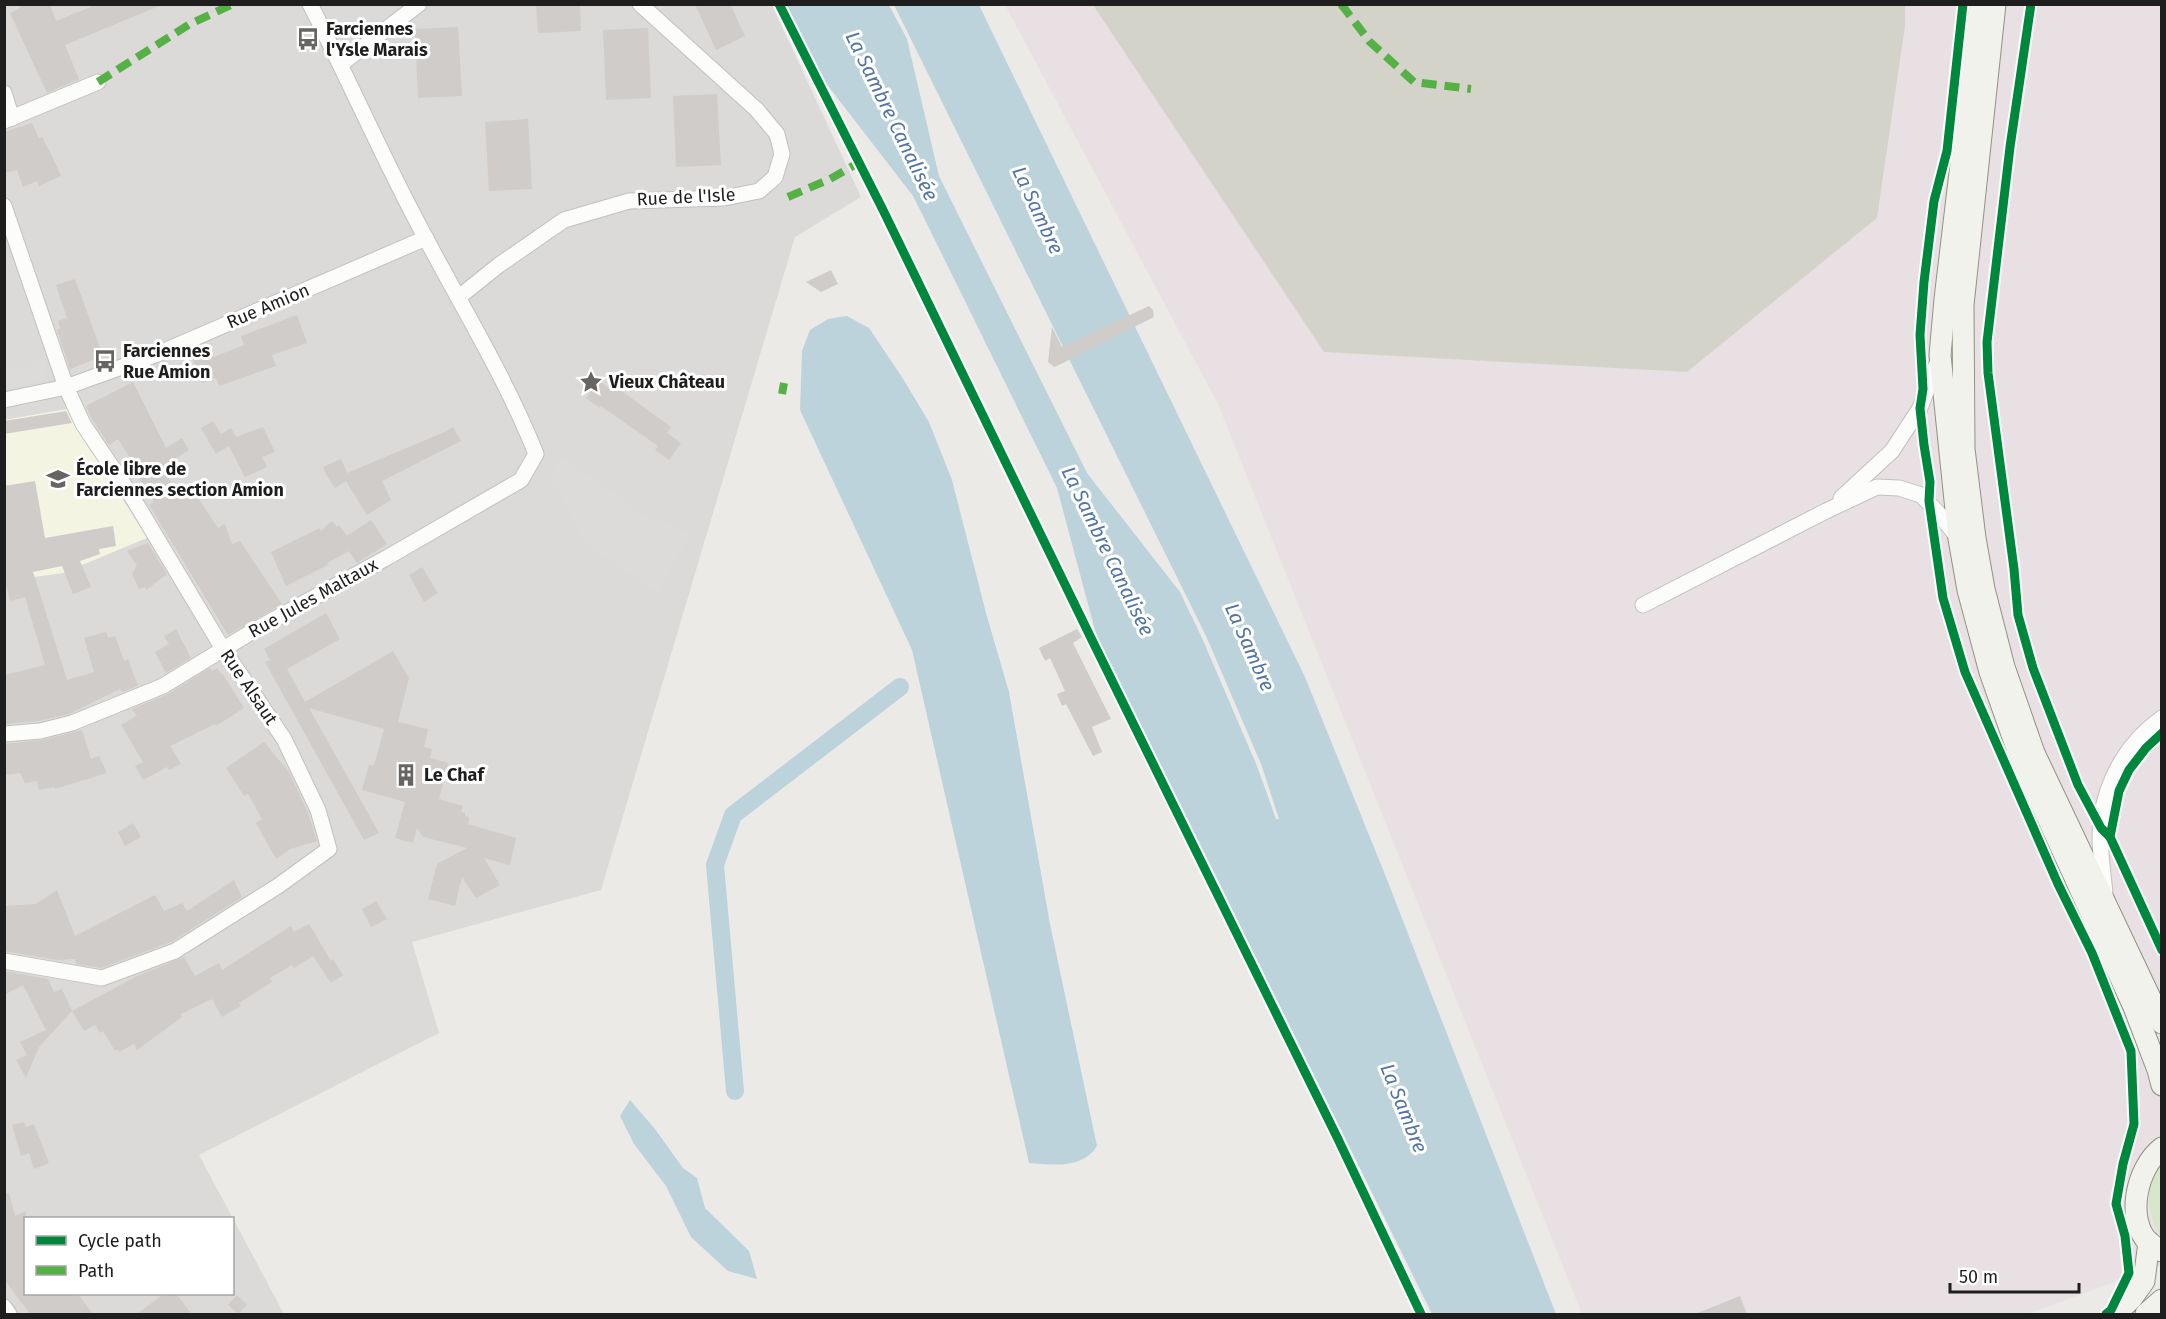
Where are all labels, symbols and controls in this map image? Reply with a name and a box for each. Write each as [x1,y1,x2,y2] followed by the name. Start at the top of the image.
[326,18,428,61] place label: Farciennes l'Ysle Marais
[295,26,321,52] bus stop icon: Farciennes l'Ysle Marais
[841,27,943,205] water label: La Sambre Canalisée
[1007,162,1069,258] water label: La Sambre
[636,183,736,211] street label: Rue de l'Isle
[223,279,313,333] street label: Rue Amion
[123,340,211,383] place label: Farciennes Rue Amion
[92,348,118,374] bus stop icon: Farciennes Rue Amion
[578,369,604,395] place icon: Vieux Château
[608,371,725,393] place label: Vieux Château
[76,457,284,501] place label: École libre de Farciennes section Amion
[1057,462,1159,640] water label: La Sambre Canalisée
[45,466,71,492] school or university icon: École libre de Farciennes section Amion
[245,553,382,643] street label: Rue Jules Maltaux
[1220,599,1280,695] water label: La Sambre
[216,645,283,729] street label: Rue Alsaut
[393,762,419,788] building icon: Le Chaf
[424,764,485,786] place label: Le Chaf
[1375,1060,1433,1156] water label: La Sambre
[24,1217,234,1295] legend
[78,1230,162,1252] text: Cycle path
[1950,1256,2079,1294] scale bar
[78,1260,114,1282] text: Path
[1959,1266,1998,1288] text: 50 m

